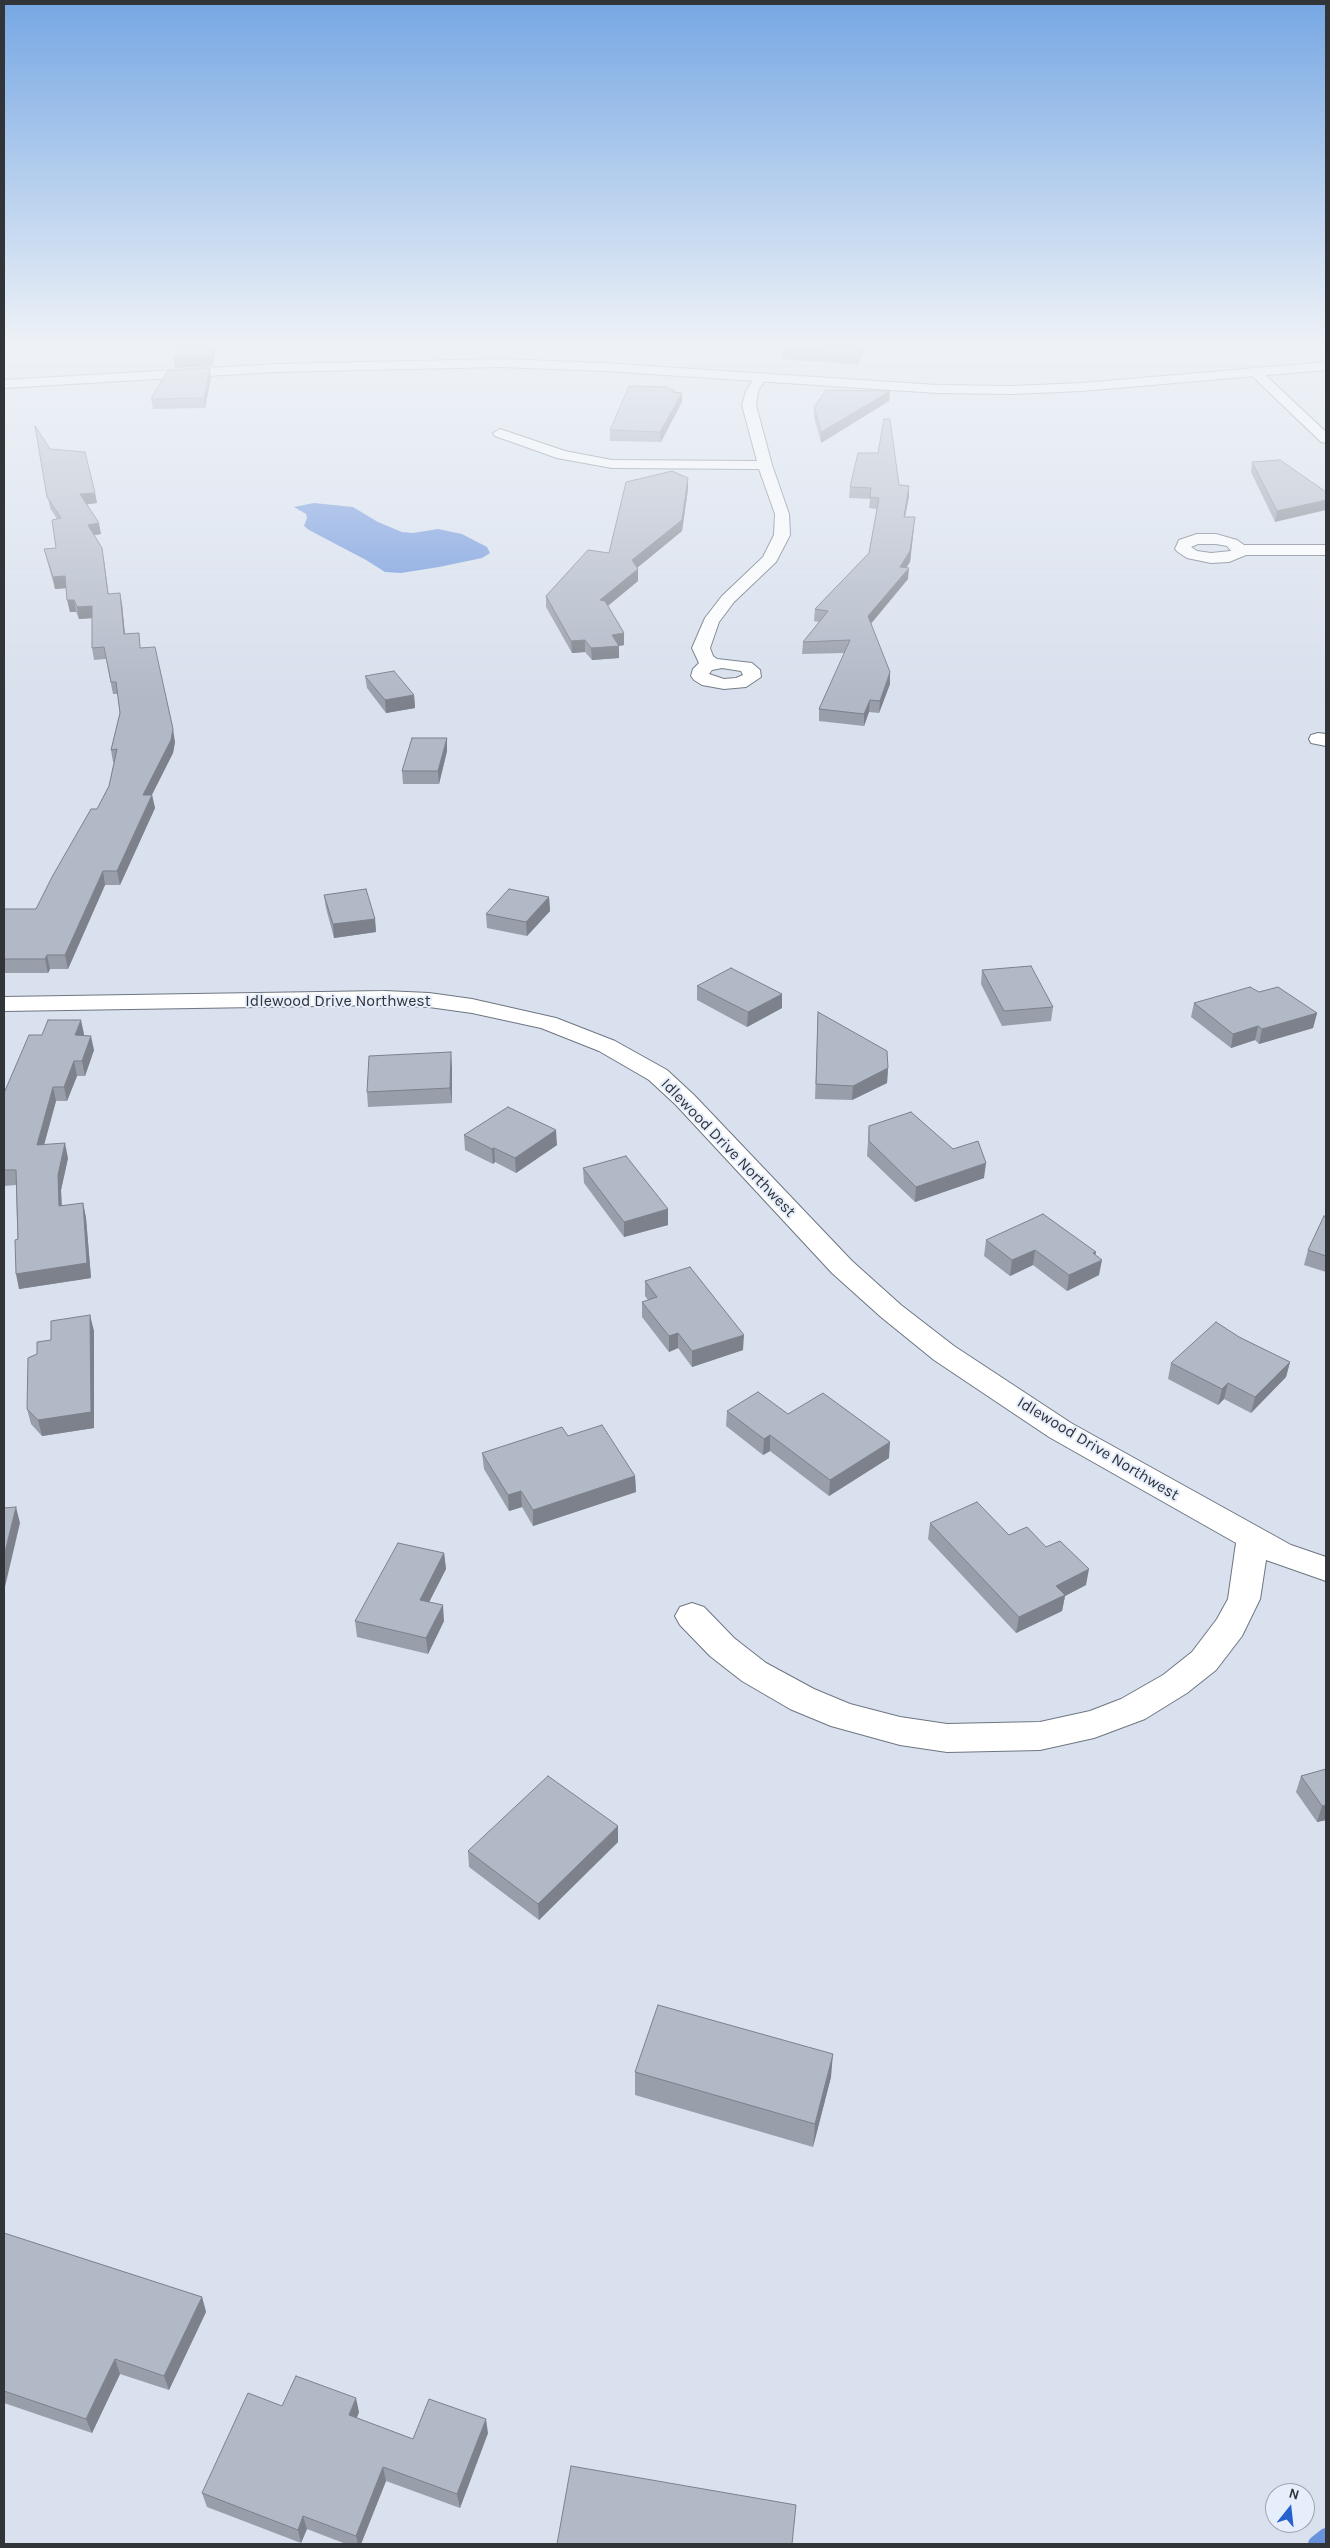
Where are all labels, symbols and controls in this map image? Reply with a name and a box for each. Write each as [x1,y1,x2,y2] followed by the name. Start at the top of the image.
[245,991,431,1011] street label: Idlewood Drive Northwest
[657,1075,799,1221] street label: Idlewood Drive Northwest
[1014,1393,1182,1505] street label: Idlewood Drive Northwest
[1265,2483,1315,2533] north arrow
[1287,2485,1301,2504] text: N

